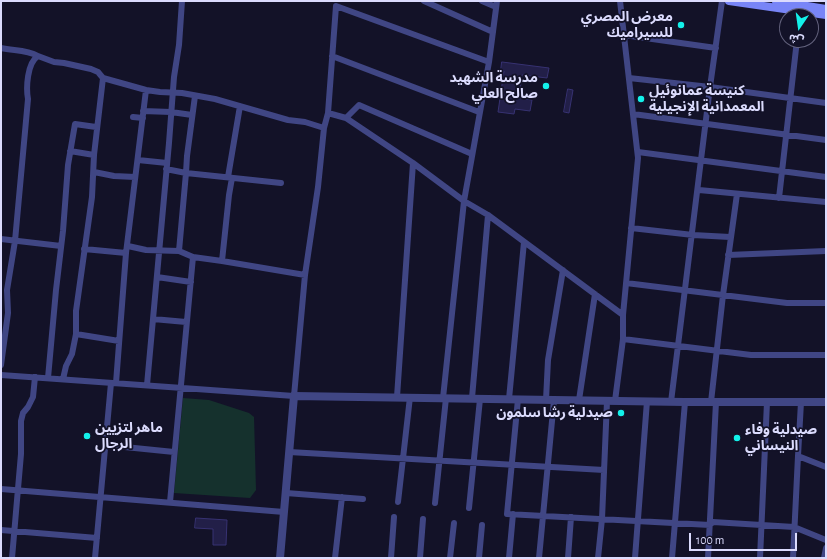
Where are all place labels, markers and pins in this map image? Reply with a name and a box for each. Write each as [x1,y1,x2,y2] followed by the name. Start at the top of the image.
[581,9,673,42] place label: معرض المصري للسيراميك
[676,20,686,30] marker: معرض المصري للسيراميك
[449,70,538,102] place label: مدرسة الشهيد صالح العلي
[541,81,551,91] marker: مدرسة الشهيد صالح العلي
[649,83,764,116] place label: كنيسة عمانوئيل المعمدانية الإنجيلية
[636,94,646,104] marker: كنيسة عمانوئيل المعمدانية الإنجيلية
[496,405,613,421] place label: صيدلية رشا سلمون
[616,408,626,418] marker: صيدلية رشا سلمون
[95,420,163,452] place label: ماهر لتزيين الرجال
[745,422,817,454] place label: صيدلية وفاء النيساني
[82,431,92,441] marker: ماهر لتزيين الرجال
[732,433,742,443] marker: صيدلية وفاء النيساني

